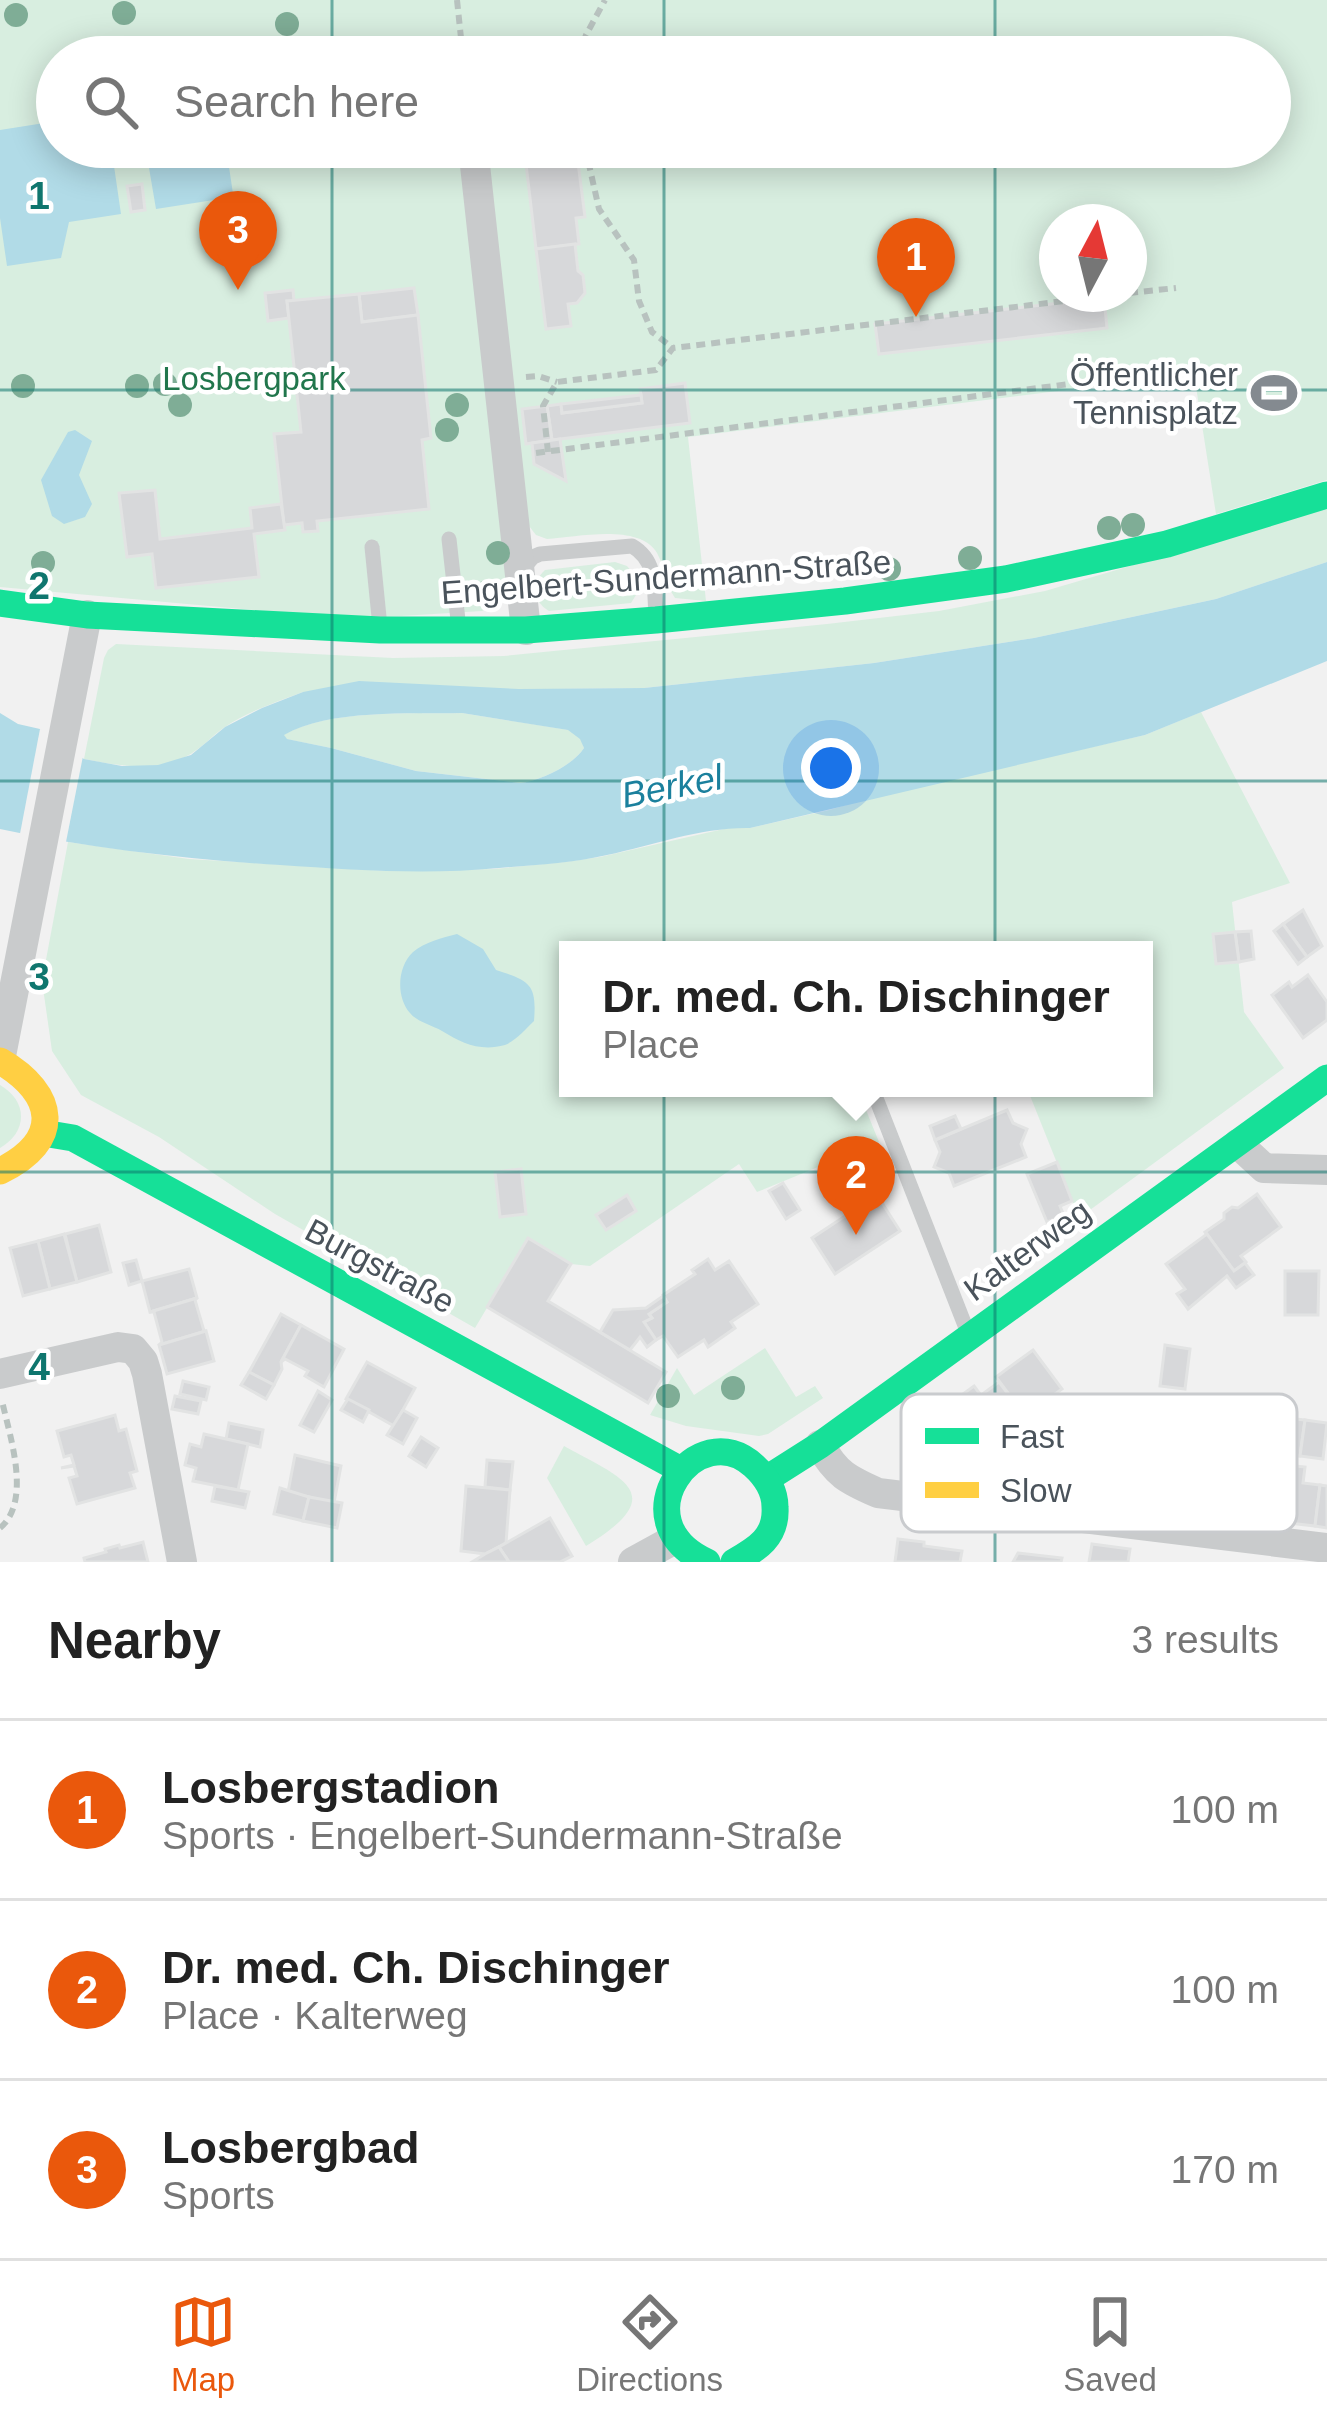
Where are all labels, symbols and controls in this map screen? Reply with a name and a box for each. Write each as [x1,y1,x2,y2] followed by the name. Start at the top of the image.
[36,36,1291,168] search box
[78,69,144,135] icon: search
[174,76,419,127] text: Search here
[28,174,50,217] text: 1
[199,191,277,290] pin: 3
[1039,204,1147,312] north arrow
[877,218,955,317] pin: 1
[1070,356,1238,431] place label: Öffentlicher Tennisplatz
[162,360,346,397] park label: Losbergpark
[1249,368,1299,418] sports icon: Öffentlicher Tennisplatz
[440,543,892,611] street label: Engelbert-Sundermann-Straße
[28,564,50,607] text: 2
[801,738,861,798] your location
[618,756,727,816] water label: Berkel
[559,941,1153,1097] popup
[28,955,50,998] text: 3
[602,971,1110,1022] text: Dr. med. Ch. Dischinger
[602,1023,700,1066] text: Place
[817,1136,895,1235] pin: 2
[957,1192,1097,1308] street label: Kalterweg
[299,1211,461,1321] street label: Burgstraße
[28,1345,50,1388] text: 4
[901,1394,1297,1532] legend
[1000,1418,1064,1455] text: Fast
[1000,1472,1072,1509] text: Slow
[48,1612,221,1669] text: Nearby
[1132,1618,1279,1661] text: 3 results
[162,1762,500,1813] text: Losbergstadion
[76,1788,98,1831] text: 1
[1171,1788,1279,1831] text: 100 m
[162,1814,843,1857] text: Sports · Engelbert-Sundermann-Straße
[162,1942,670,1993] text: Dr. med. Ch. Dischinger
[76,1968,98,2011] text: 2
[1171,1968,1279,2011] text: 100 m
[162,1994,468,2037] text: Place · Kalterweg
[162,2122,420,2173] text: Losbergbad
[76,2148,98,2191] text: 3
[1171,2148,1279,2191] text: 170 m
[162,2174,275,2217] text: Sports
[170,2289,236,2399] tab: Map
[576,2289,723,2399] tab: Directions
[1063,2289,1157,2399] tab: Saved

